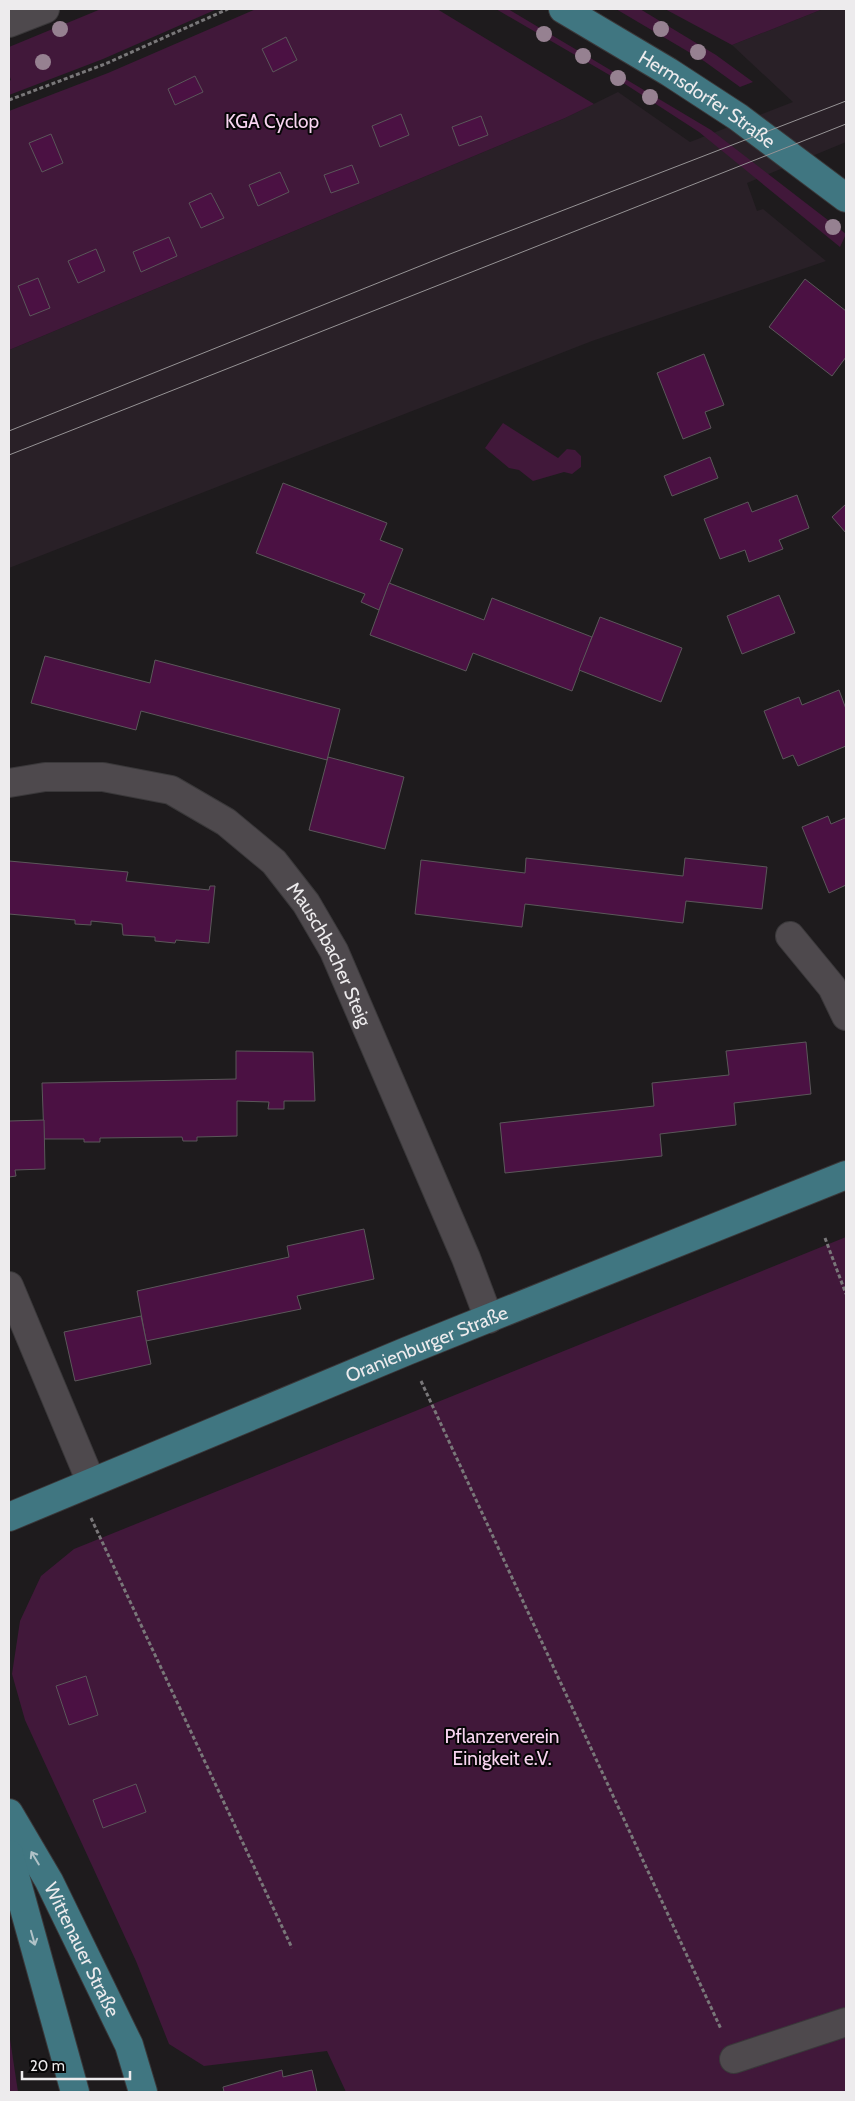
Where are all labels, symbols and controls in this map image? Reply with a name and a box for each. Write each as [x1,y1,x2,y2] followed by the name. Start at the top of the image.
[635,45,780,153] street label: Hermsdorfer Straße
[225,110,319,133] park label: KGA Cyclop
[282,877,377,1030] street label: Mauschbacher Steig
[342,1300,511,1387] street label: Oranienburger Straße
[445,1725,559,1770] park label: Pflanzerverein Einigkeit e.V.
[30,1851,40,1865] one-way arrow
[40,1878,125,2021] street label: Wittenauer Straße
[28,1930,38,1946] one-way arrow
[22,2048,130,2080] scale bar
[30,2057,65,2075] text: 20 m

